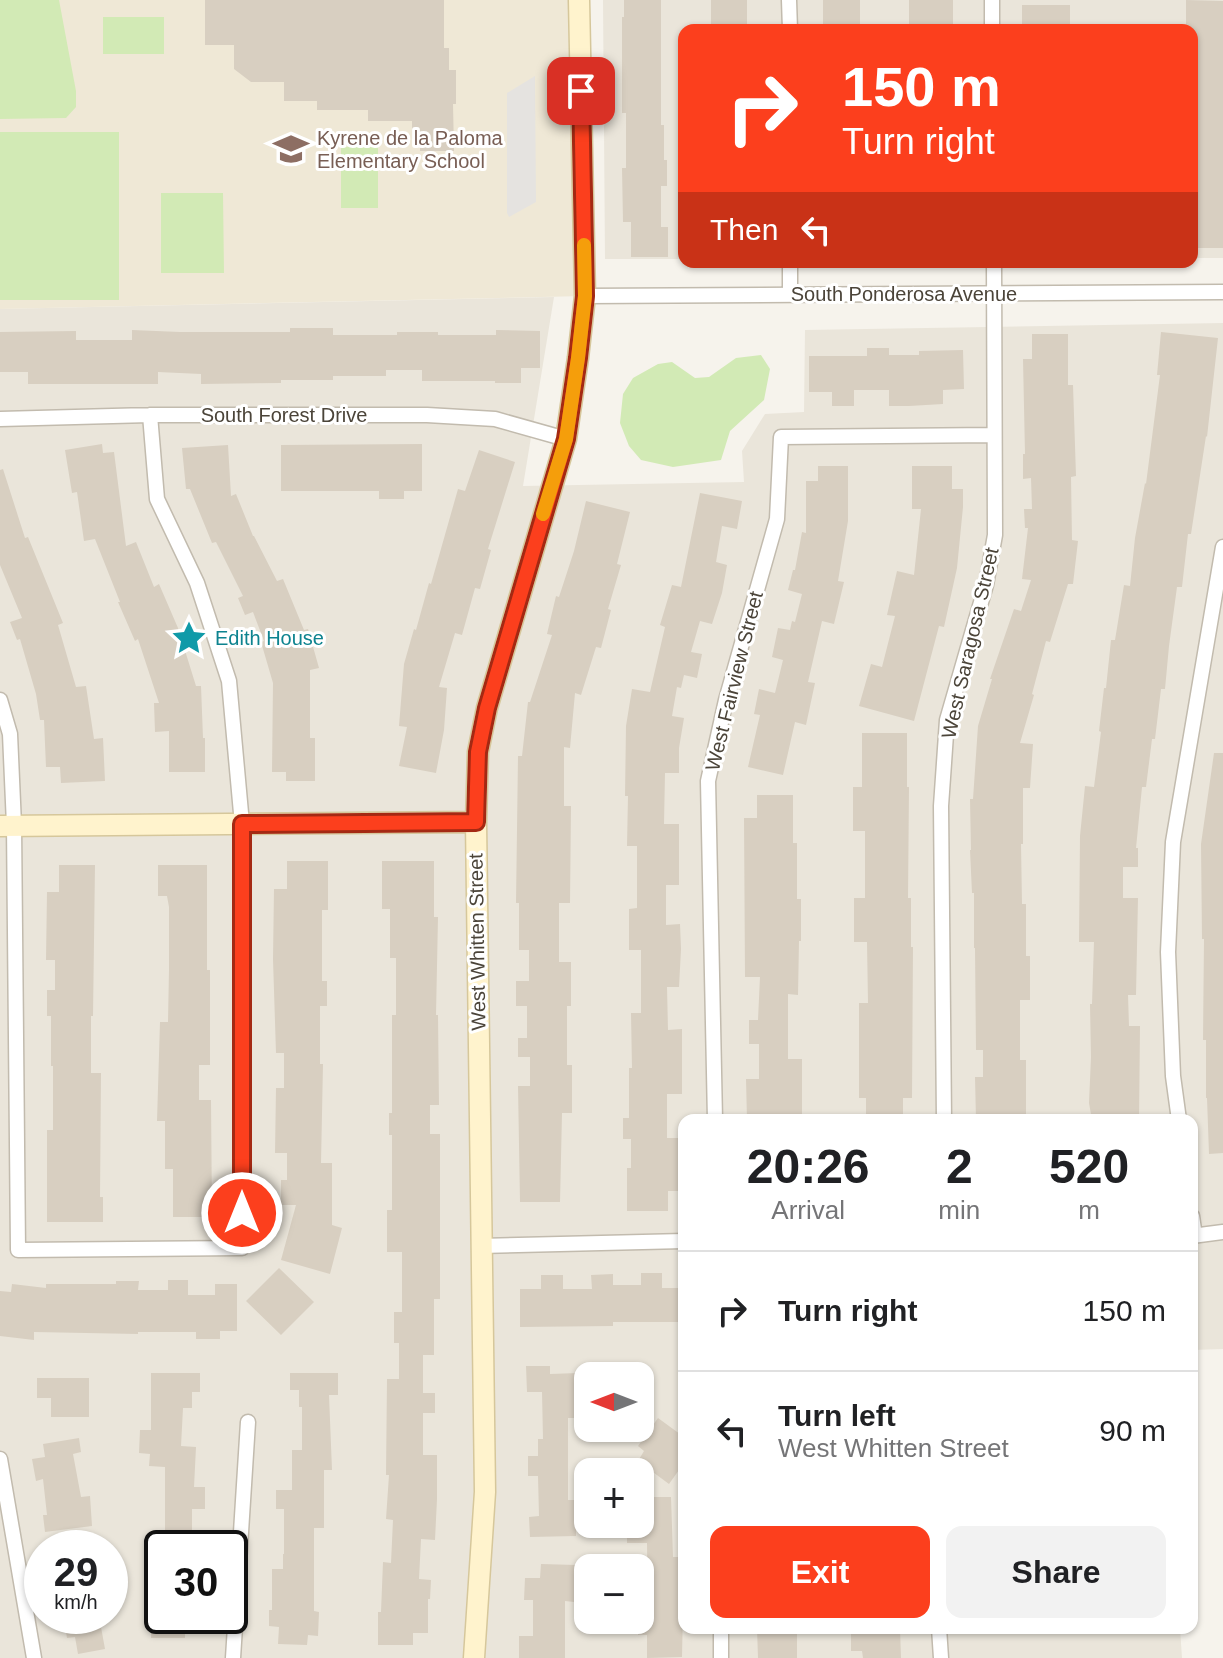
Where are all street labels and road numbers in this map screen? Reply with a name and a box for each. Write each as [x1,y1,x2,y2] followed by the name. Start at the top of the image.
[791,283,1017,305] street label: South Ponderosa Avenue
[201,404,367,426] street label: South Forest Drive
[937,545,1003,741] street label: West Saragosa Street
[701,589,767,773] street label: West Fairview Street
[464,853,490,1031] street label: West Whitten Street

